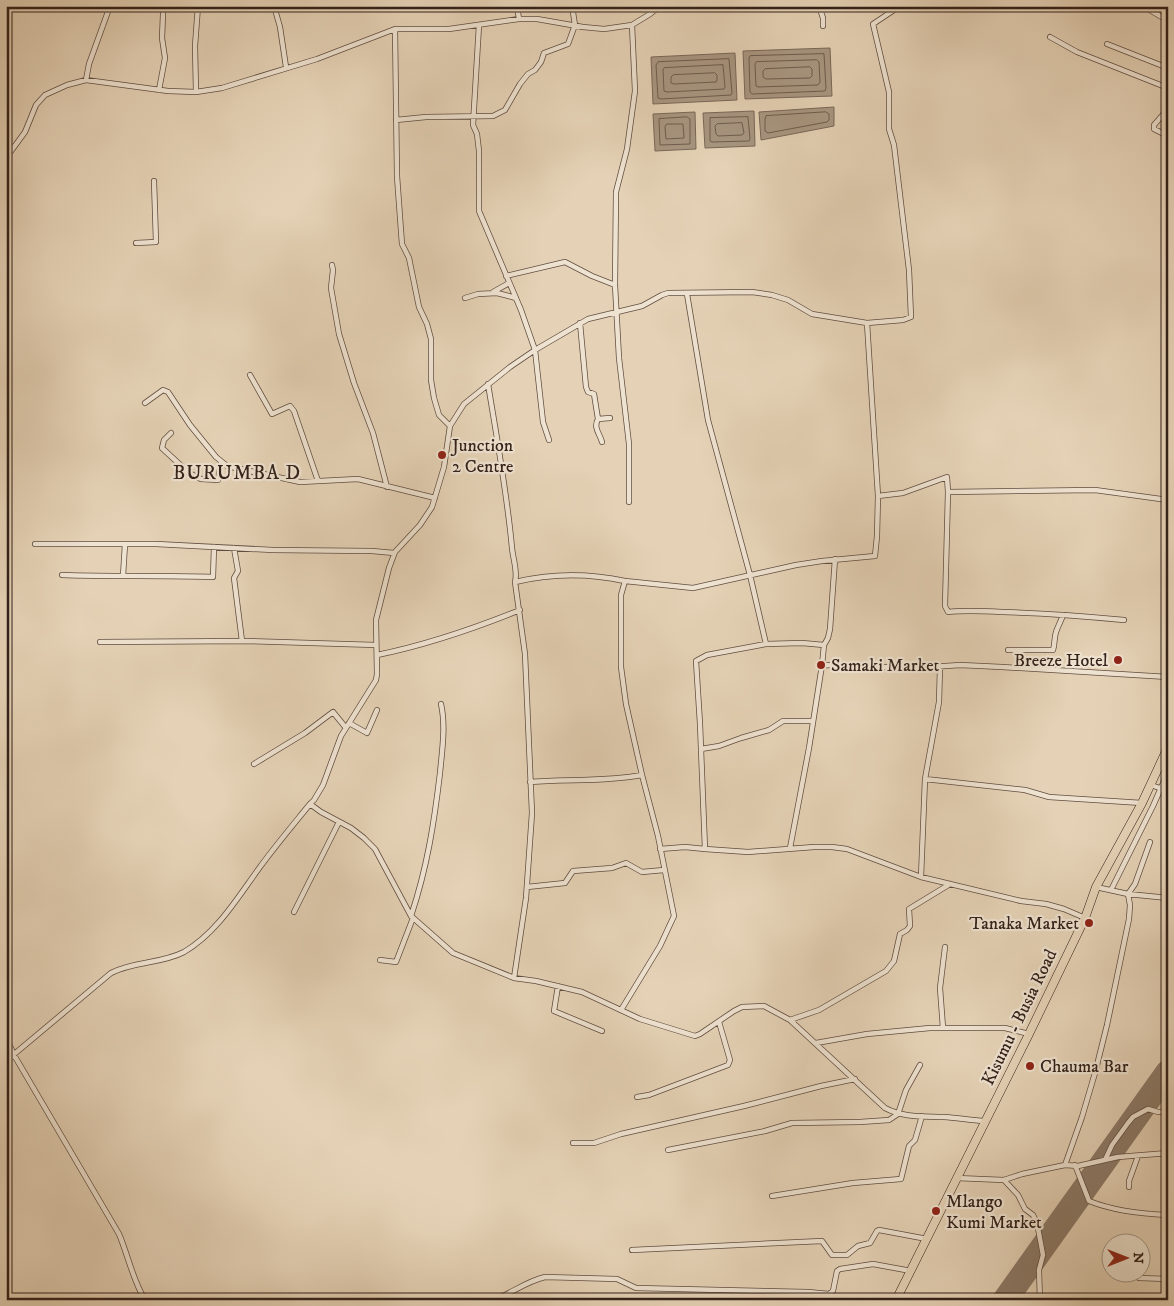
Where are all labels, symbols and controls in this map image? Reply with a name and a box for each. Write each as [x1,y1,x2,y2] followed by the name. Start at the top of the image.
[450,435,514,478] place label: Junction 2 Centre
[436,449,448,461] marker: Junction 2 Centre
[173,461,301,486] district label: BURUMBA D
[1014,650,1109,672] place label: Breeze Hotel
[1112,654,1124,666] marker: Breeze Hotel
[831,655,940,677] place label: Samaki Market
[815,659,827,671] marker: Samaki Market
[969,913,1079,935] place label: Tanaka Market
[1083,917,1095,929] marker: Tanaka Market
[977,946,1062,1089] street label: Kisumu - Busia Road
[1040,1056,1129,1078] place label: Chauma Bar
[1024,1060,1036,1072] marker: Chauma Bar
[946,1191,1042,1234] place label: Mlango Kumi Market
[930,1205,942,1217] marker: Mlango Kumi Market
[1102,1234,1152,1284] north arrow
[1129,1252,1147,1264] text: N

